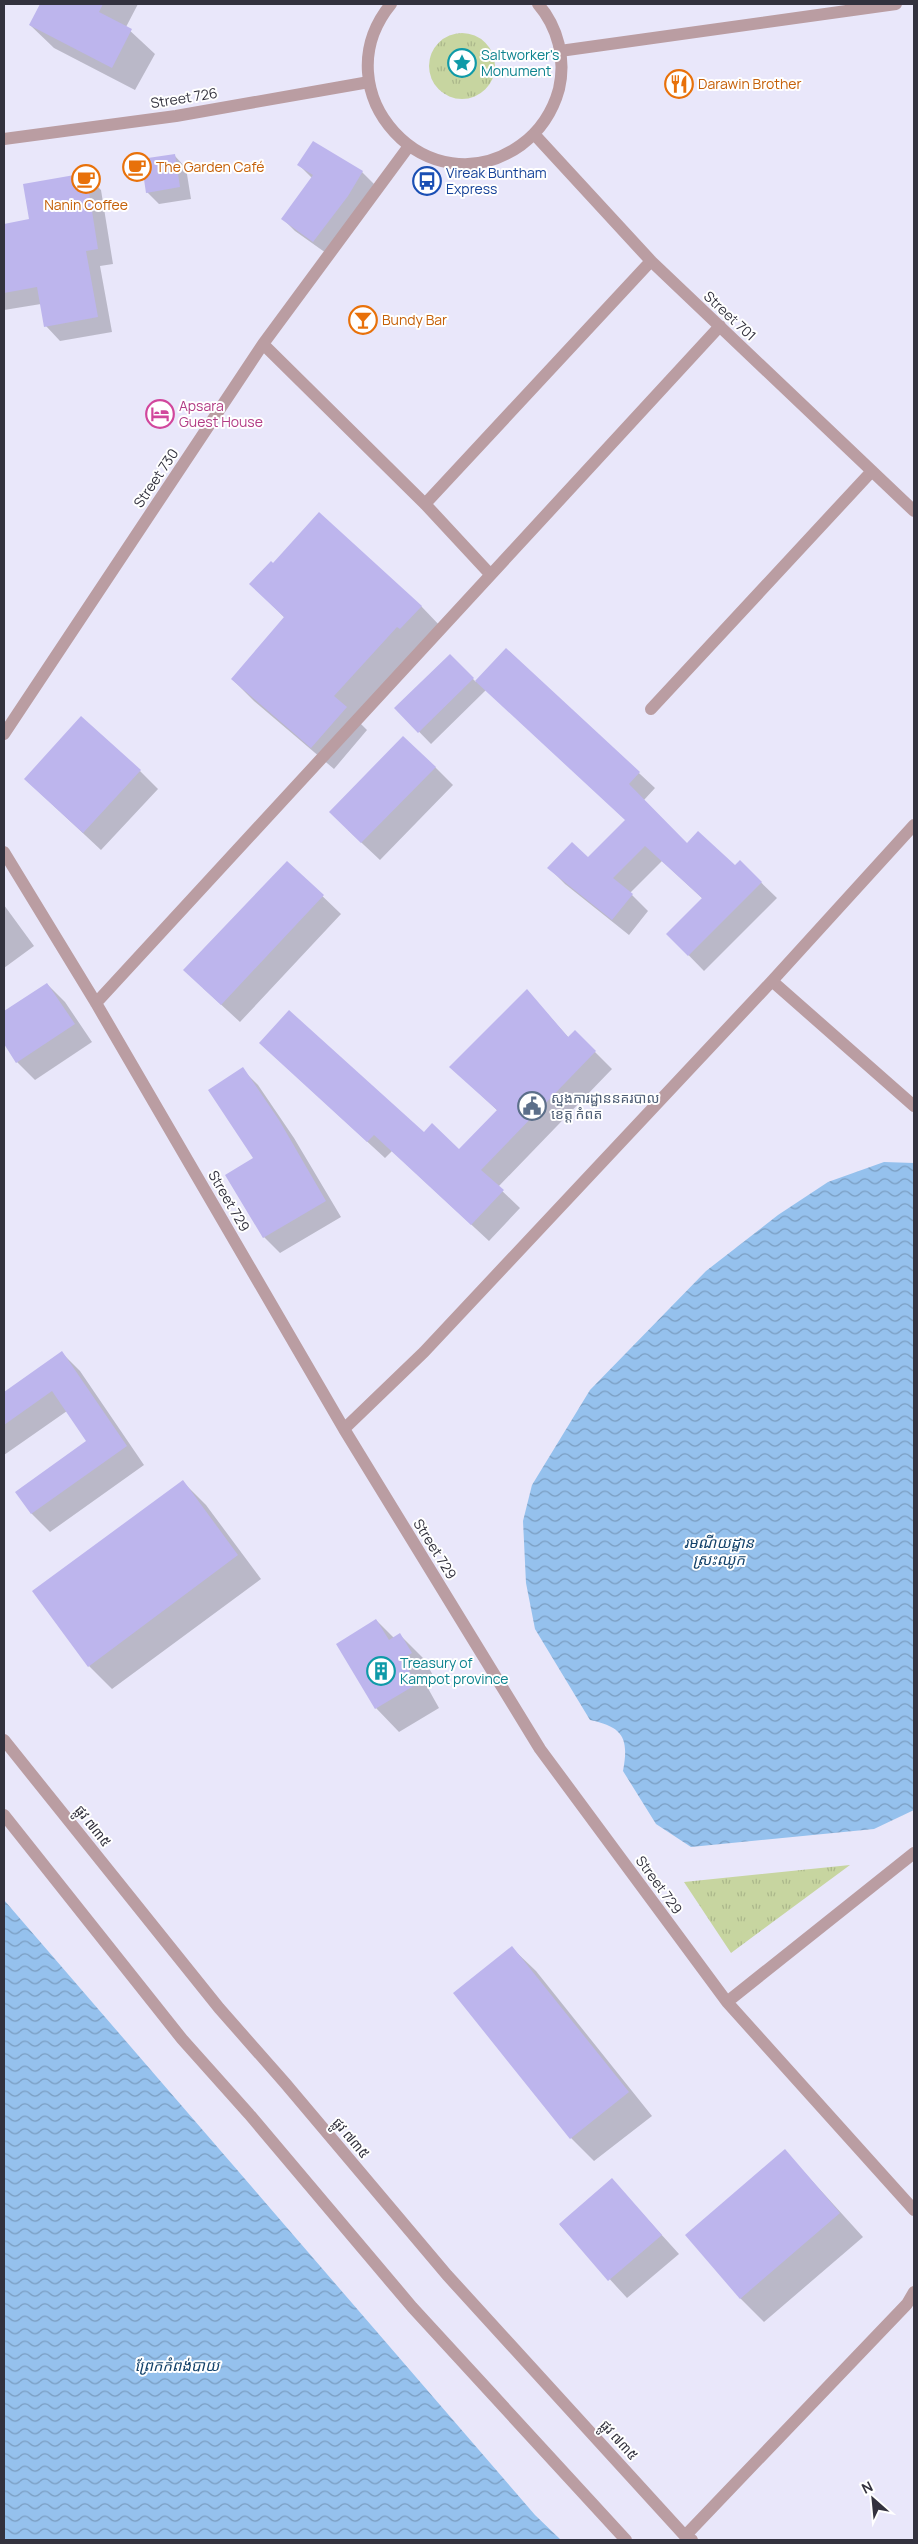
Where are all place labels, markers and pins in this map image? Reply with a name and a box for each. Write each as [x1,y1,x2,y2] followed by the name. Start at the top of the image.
[481,45,559,80] place label: Saltworker's Monument
[447,48,477,78] place icon: Saltworker's Monument
[664,69,694,99] restaurant icon: Darawin Brother
[698,74,802,93] place label: Darawin Brother
[122,152,152,182] cafe icon: The Garden Café
[156,157,265,176] place label: The Garden Café
[446,163,547,198] place label: Vireak Buntham Express
[71,164,101,194] cafe icon: Nanin Coffee
[412,166,442,196] bus stop icon: Vireak Buntham Express
[44,195,128,214] place label: Nanin Coffee
[348,305,378,335] bar icon: Bundy Bar
[382,310,447,329] place label: Bundy Bar
[179,396,263,431] place label: Apsara Guest House
[145,399,175,429] hotel icon: Apsara Guest House
[551,1088,659,1123] place label: ស្នងការដ្ឋាននគរបាល ខេត្ត កំពត
[517,1091,547,1121] public building icon: ស្នងការដ្ឋាននគរបាល ខេត្ត កំពត
[400,1653,509,1688] place label: Treasury of Kampot province
[366,1656,396,1686] building icon: Treasury of Kampot province

